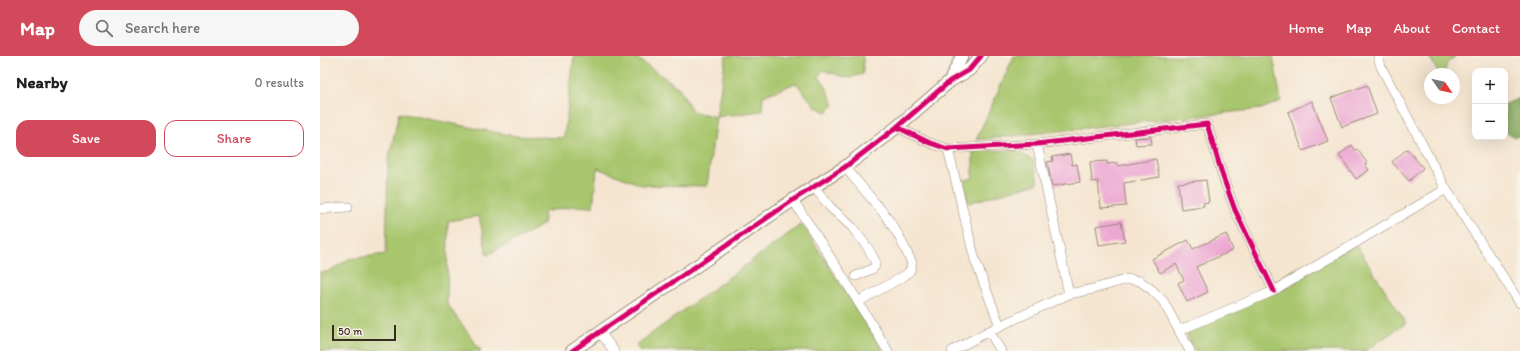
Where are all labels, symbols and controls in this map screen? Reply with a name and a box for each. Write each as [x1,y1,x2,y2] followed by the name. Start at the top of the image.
[79,10,359,46] search box
[20,17,55,40] text: Map
[93,17,115,39] icon: search
[125,19,200,37] text: Search here
[1289,20,1324,37] text: Home
[1346,20,1372,37] text: Map
[1394,20,1430,37] text: About
[1452,20,1500,37] text: Contact
[1424,68,1460,104] north arrow
[1472,68,1508,140] map controls
[1472,68,1508,104] button: +
[16,72,68,92] text: Nearby
[254,75,304,90] text: 0 results
[1472,104,1508,140] button: −
[16,120,156,157] button: Save
[164,120,304,157] button: Share
[332,323,396,342] scale bar
[338,325,362,338] text: 50 m

